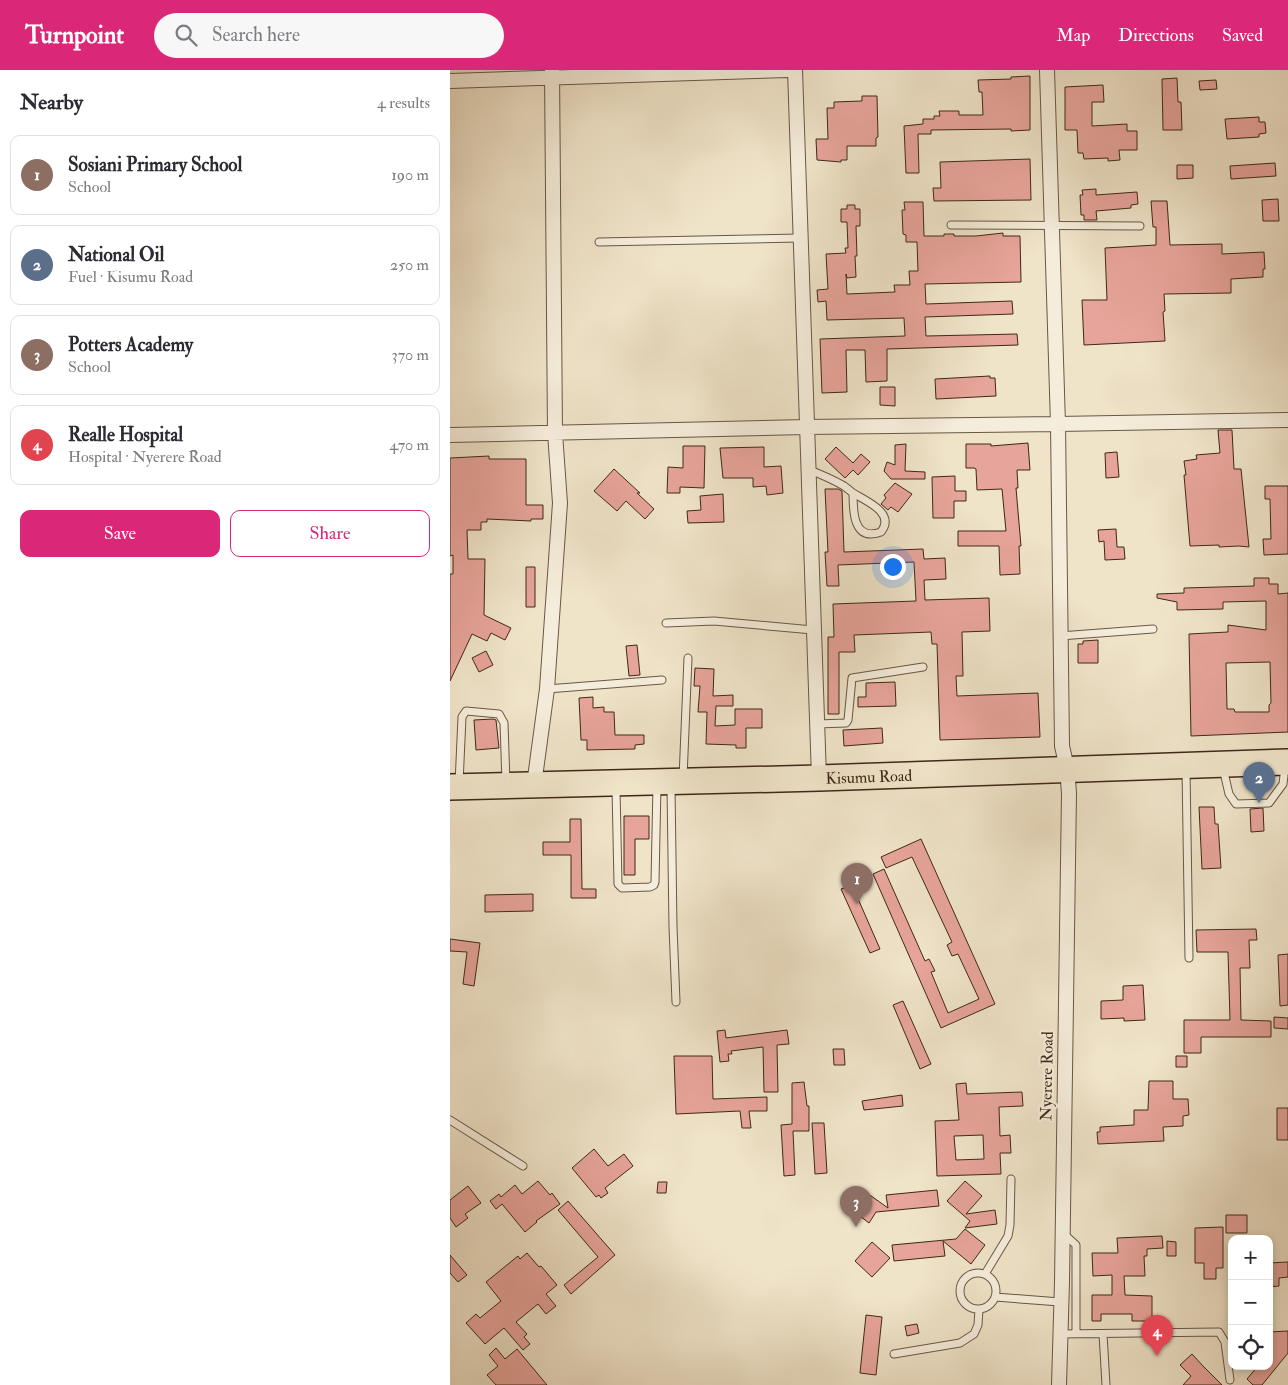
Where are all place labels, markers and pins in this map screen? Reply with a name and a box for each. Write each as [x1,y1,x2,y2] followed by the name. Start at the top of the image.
[1243,762,1275,803] pin: 2
[841,863,873,904] pin: 1
[840,1186,872,1227] pin: 3
[1141,1315,1173,1356] pin: 4

